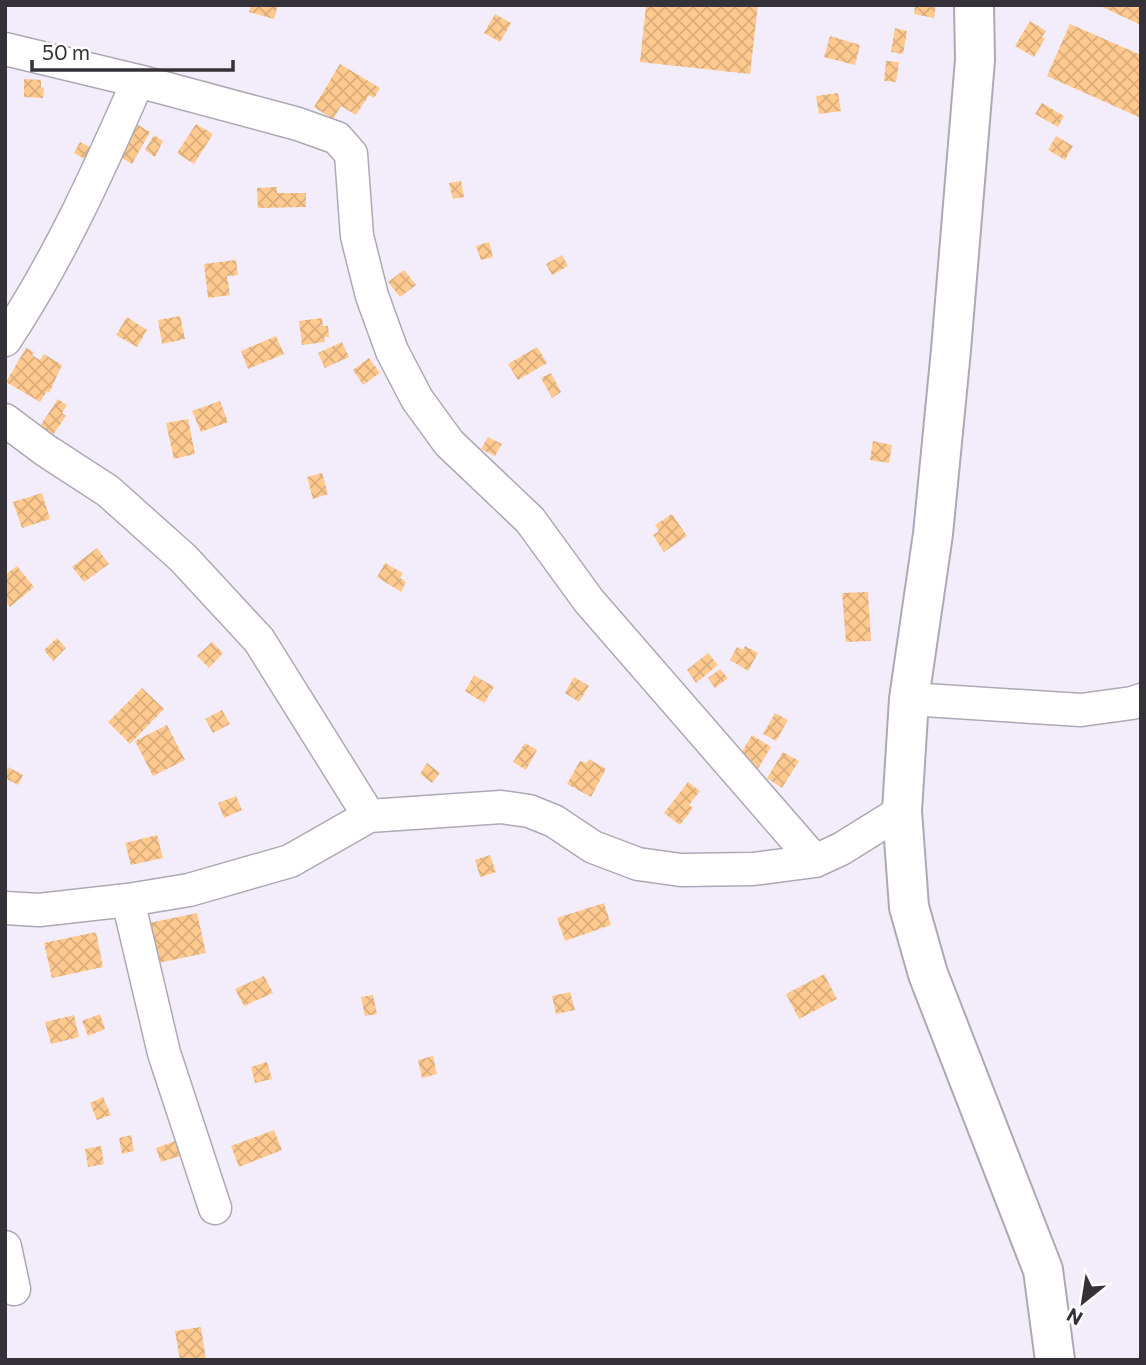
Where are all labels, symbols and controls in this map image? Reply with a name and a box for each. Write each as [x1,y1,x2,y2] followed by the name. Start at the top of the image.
[32,28,233,72] scale bar
[42,39,90,64] text: 50 m
[1048,1267,1118,1337] north arrow
[1062,1304,1086,1331] text: N

